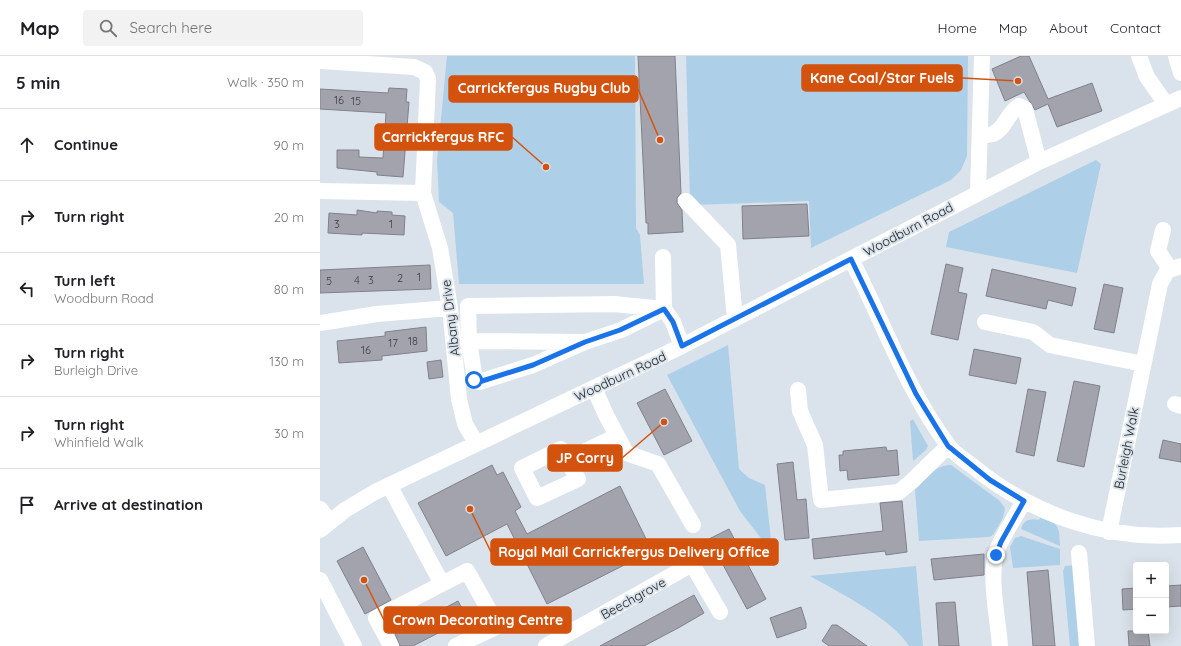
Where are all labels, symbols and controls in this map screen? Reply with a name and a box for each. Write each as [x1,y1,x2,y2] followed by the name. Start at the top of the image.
[83,10,363,46] search box
[20,16,59,40] text: Map
[97,17,119,39] icon: search
[129,18,212,37] text: Search here
[938,19,977,37] text: Home
[999,19,1027,37] text: Map
[1049,19,1088,37] text: About
[1110,19,1161,37] text: Contact
[802,65,962,91] callout: Kane Coal/Star Fuels
[810,69,954,87] text: Kane Coal/Star Fuels
[16,72,60,93] text: 5 min
[227,74,304,90] text: Walk · 350 m
[449,76,638,102] callout: Carrickfergus Rugby Club
[458,79,631,97] text: Carrickfergus Rugby Club
[334,93,344,107] house number: 16
[351,94,361,108] house number: 15
[375,124,512,150] callout: Carrickfergus RFC
[382,128,504,146] text: Carrickfergus RFC
[16,134,38,156] icon: ahead
[54,135,118,154] text: Continue
[274,137,304,153] text: 90 m
[860,199,956,259] street label: Woodburn Road
[16,206,38,228] icon: right
[54,207,125,226] text: Turn right
[274,209,304,225] text: 20 m
[334,217,340,231] house number: 3
[389,217,393,231] house number: 1
[417,270,421,284] house number: 1
[54,271,116,290] text: Turn left
[397,271,403,285] house number: 2
[354,273,360,287] house number: 4
[368,273,374,287] house number: 3
[326,274,332,288] house number: 5
[16,278,38,300] icon: left
[437,279,463,357] street label: Albany Drive
[274,281,304,297] text: 80 m
[54,290,154,306] text: Woodburn Road
[408,334,418,348] house number: 18
[388,336,398,350] house number: 17
[54,343,125,362] text: Turn right
[361,343,371,357] house number: 16
[572,348,668,404] street label: Woodburn Road
[16,350,38,372] icon: right
[269,353,304,369] text: 130 m
[54,362,138,378] text: Burleigh Drive
[465,371,483,389] route start
[1110,406,1142,490] street label: Burleigh Walk
[54,415,125,434] text: Turn right
[16,422,38,444] icon: right
[274,425,304,441] text: 30 m
[54,434,144,450] text: Whinfield Walk
[548,445,622,471] callout: JP Corry
[556,449,614,467] text: JP Corry
[16,494,38,516] icon: arrive
[54,495,203,514] text: Arrive at destination
[491,539,778,565] callout: Royal Mail Carrickfergus Delivery Office
[498,543,770,561] text: Royal Mail Carrickfergus Delivery Office
[987,546,1005,564] route end
[1133,562,1169,634] map controls
[1133,562,1169,598] button: +
[598,574,668,622] street label: Beechgrove
[1133,598,1169,634] button: −
[384,607,571,633] callout: Crown Decorating Centre
[393,611,563,629] text: Crown Decorating Centre

